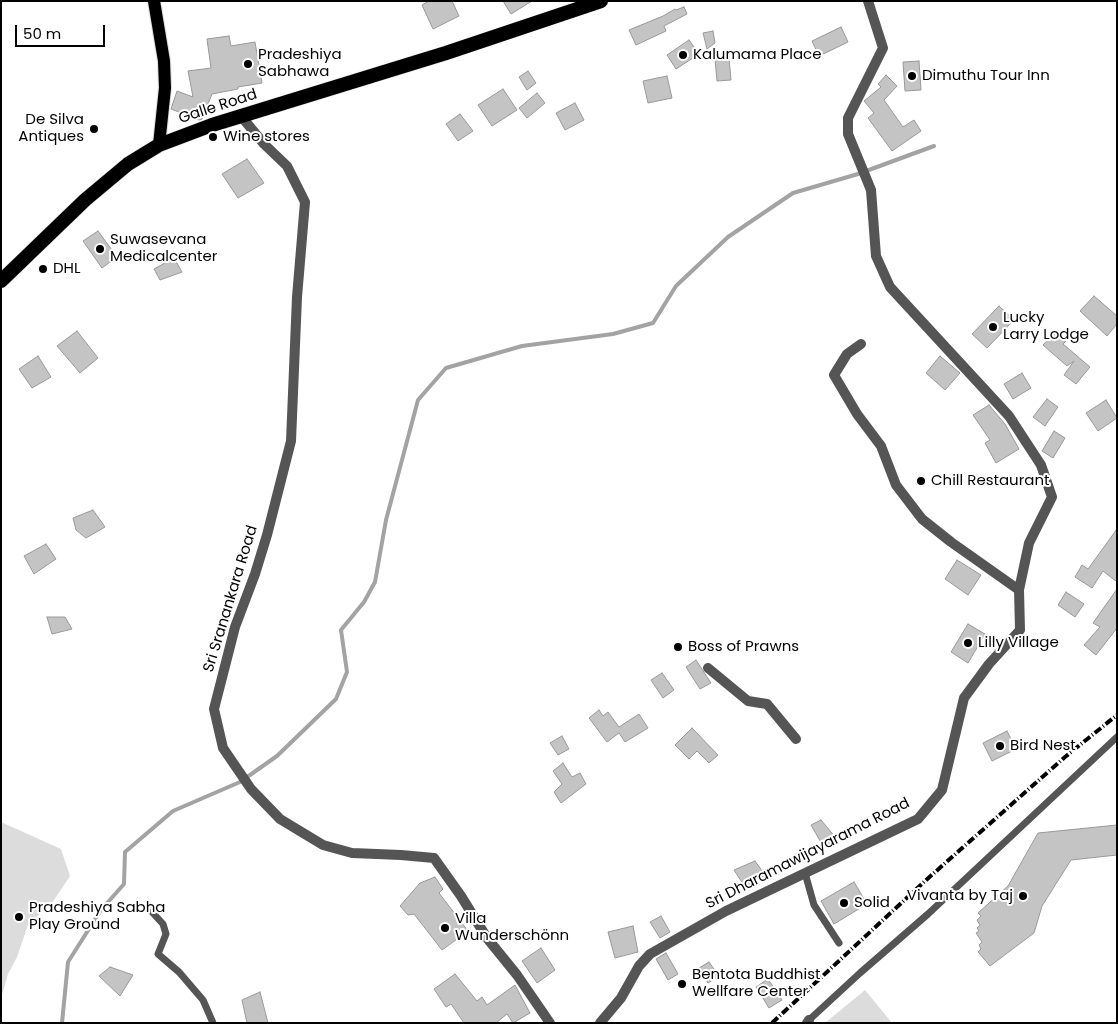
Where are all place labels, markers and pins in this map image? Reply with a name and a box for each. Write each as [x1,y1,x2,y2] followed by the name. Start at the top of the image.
[258,46,342,81] place label: Pradeshiya Sabhawa
[693,46,822,64] place label: Kalumama Place
[677,49,689,61] marker: Kalumama Place
[242,58,254,70] marker: Pradeshiya Sabhawa
[922,67,1050,85] place label: Dimuthu Tour Inn
[906,70,918,82] marker: Dimuthu Tour Inn
[18,111,84,146] place label: De Silva Antiques
[88,123,100,135] marker: De Silva Antiques
[223,128,310,146] place label: Wine stores
[207,131,219,143] marker: Wine stores
[110,231,217,266] place label: Suwasevana Medicalcenter
[94,243,106,255] marker: Suwasevana Medicalcenter
[53,260,80,278] place label: DHL
[37,263,49,275] marker: DHL
[1003,309,1089,344] place label: Lucky Larry Lodge
[987,321,999,333] marker: Lucky Larry Lodge
[931,472,1049,490] place label: Chill Restaurant
[915,475,927,487] marker: Chill Restaurant
[978,634,1059,652] place label: Lilly Village
[962,637,974,649] marker: Lilly Village
[688,638,799,656] place label: Boss of Prawns
[672,641,684,653] marker: Boss of Prawns
[1010,737,1076,755] place label: Bird Nest
[994,740,1006,752] marker: Bird Nest
[907,887,1013,905] place label: Vivanta by Taj
[1017,890,1029,902] marker: Vivanta by Taj
[854,894,890,912] place label: Solid
[838,897,850,909] marker: Solid
[29,899,165,934] place label: Pradeshiya Sabha Play Ground
[455,910,569,945] place label: Villa Wunderschönn
[13,911,25,923] marker: Pradeshiya Sabha Play Ground
[439,922,451,934] marker: Villa Wunderschönn
[692,966,820,1001] place label: Bentota Buddhist Wellfare Center
[676,978,688,990] marker: Bentota Buddhist Wellfare Center

